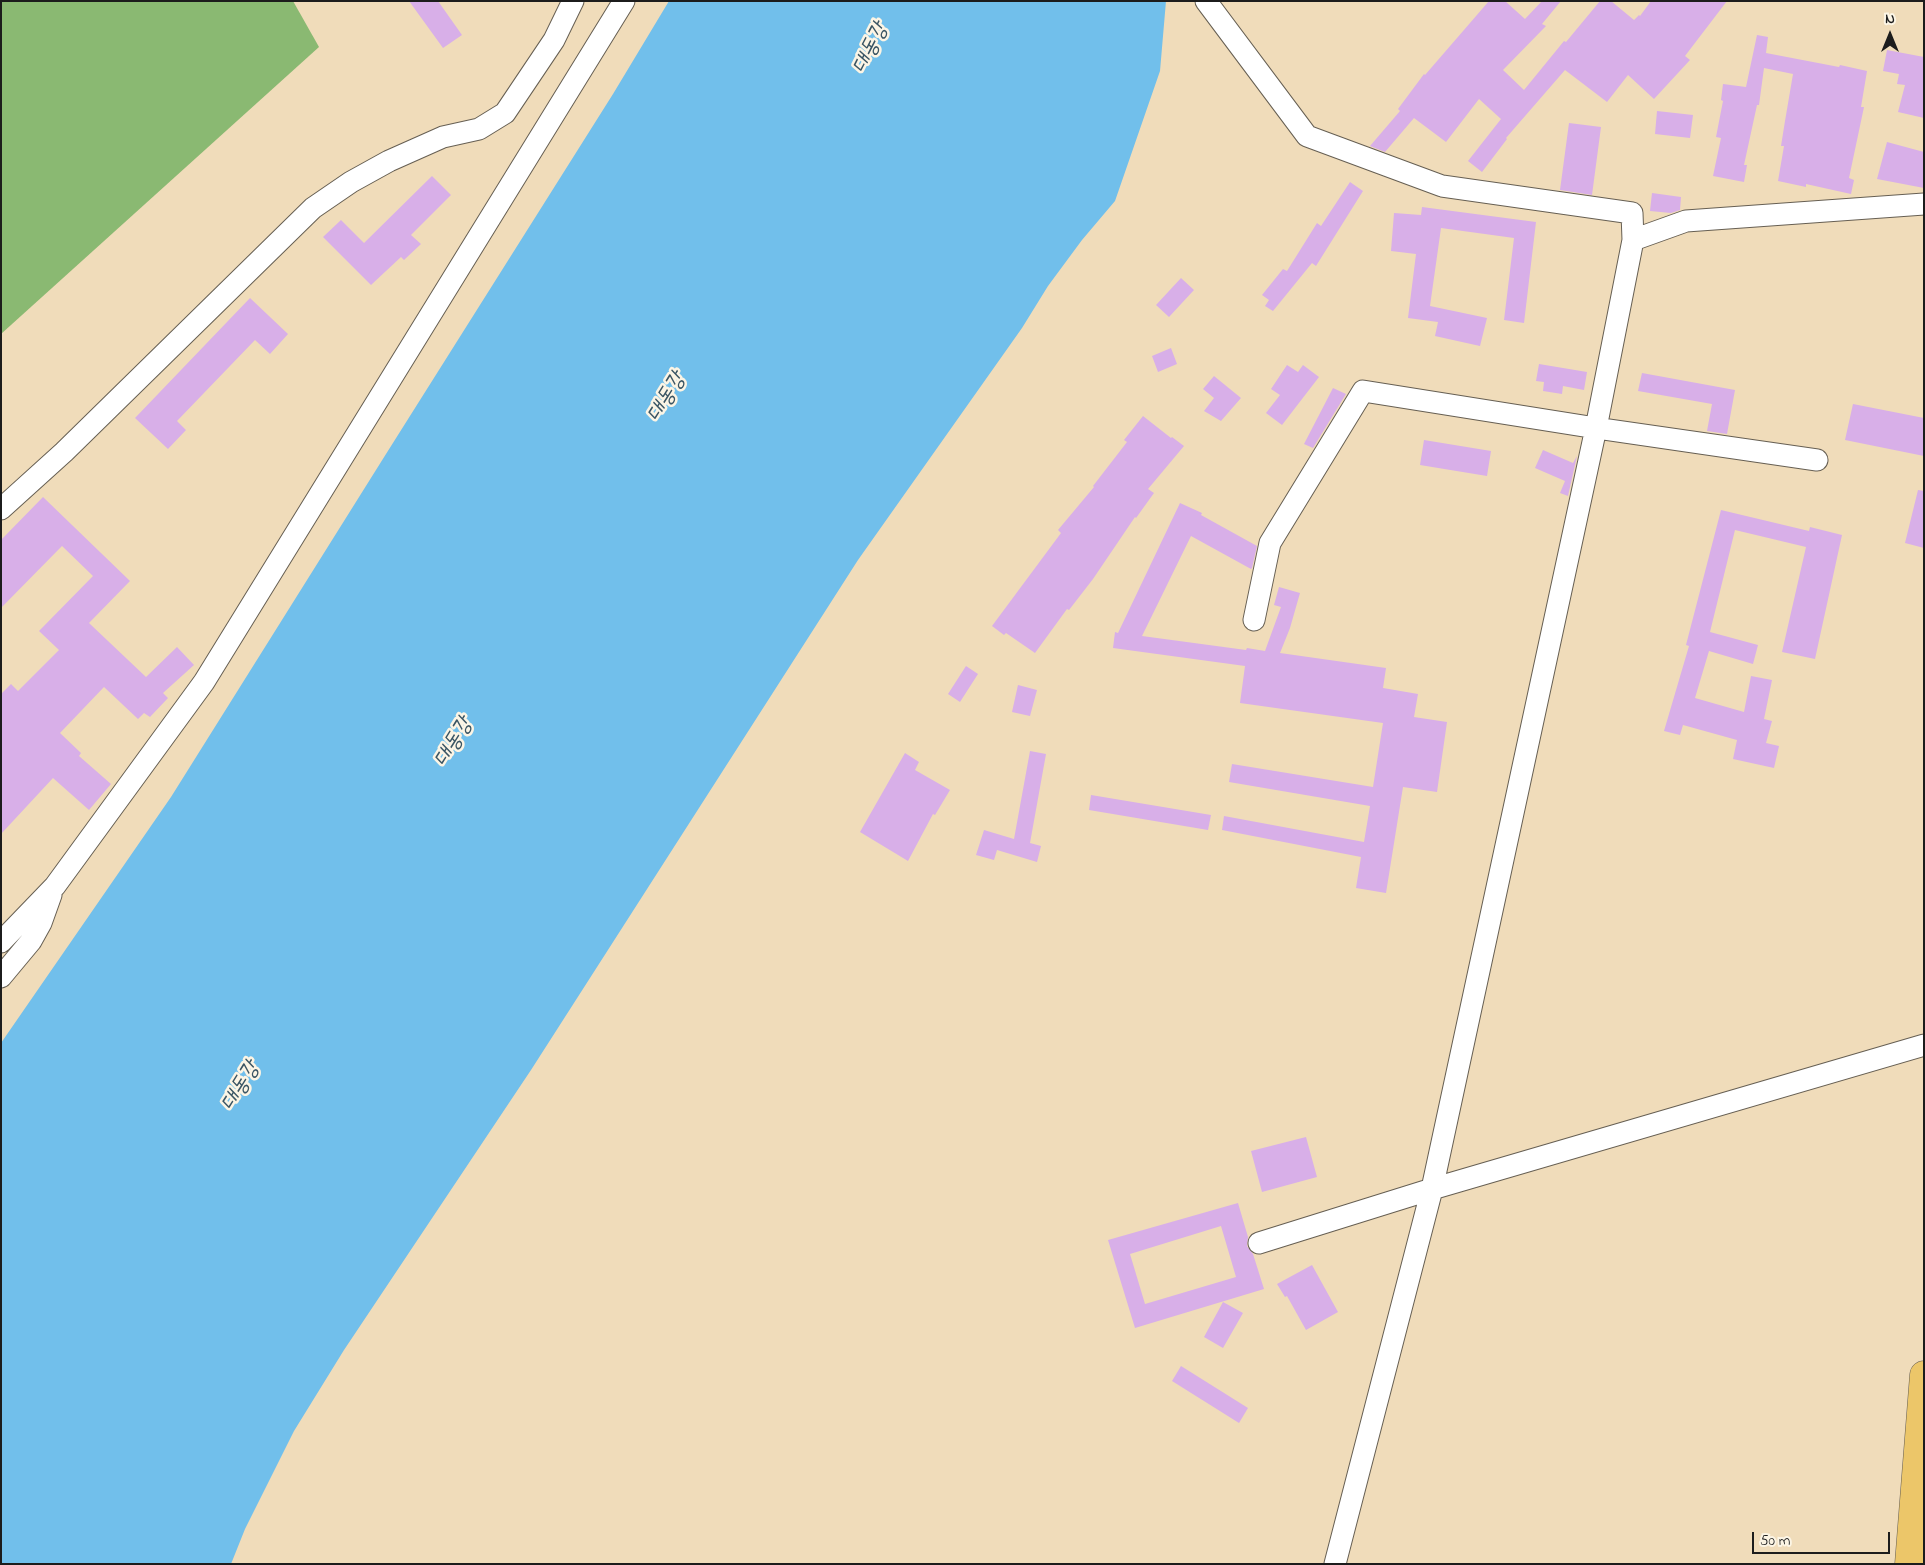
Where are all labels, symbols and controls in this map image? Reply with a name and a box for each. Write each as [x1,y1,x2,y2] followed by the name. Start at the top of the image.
[1885,9,1895,30] text: N
[1865,10,1915,60] north arrow
[848,19,896,79] water label: 대동강
[643,368,693,428] water label: 대동강
[430,713,480,773] water label: 대동강
[217,1057,267,1117] water label: 대동강
[1755,1522,1892,1554] scale bar
[1760,1530,1790,1552] text: 50 m

